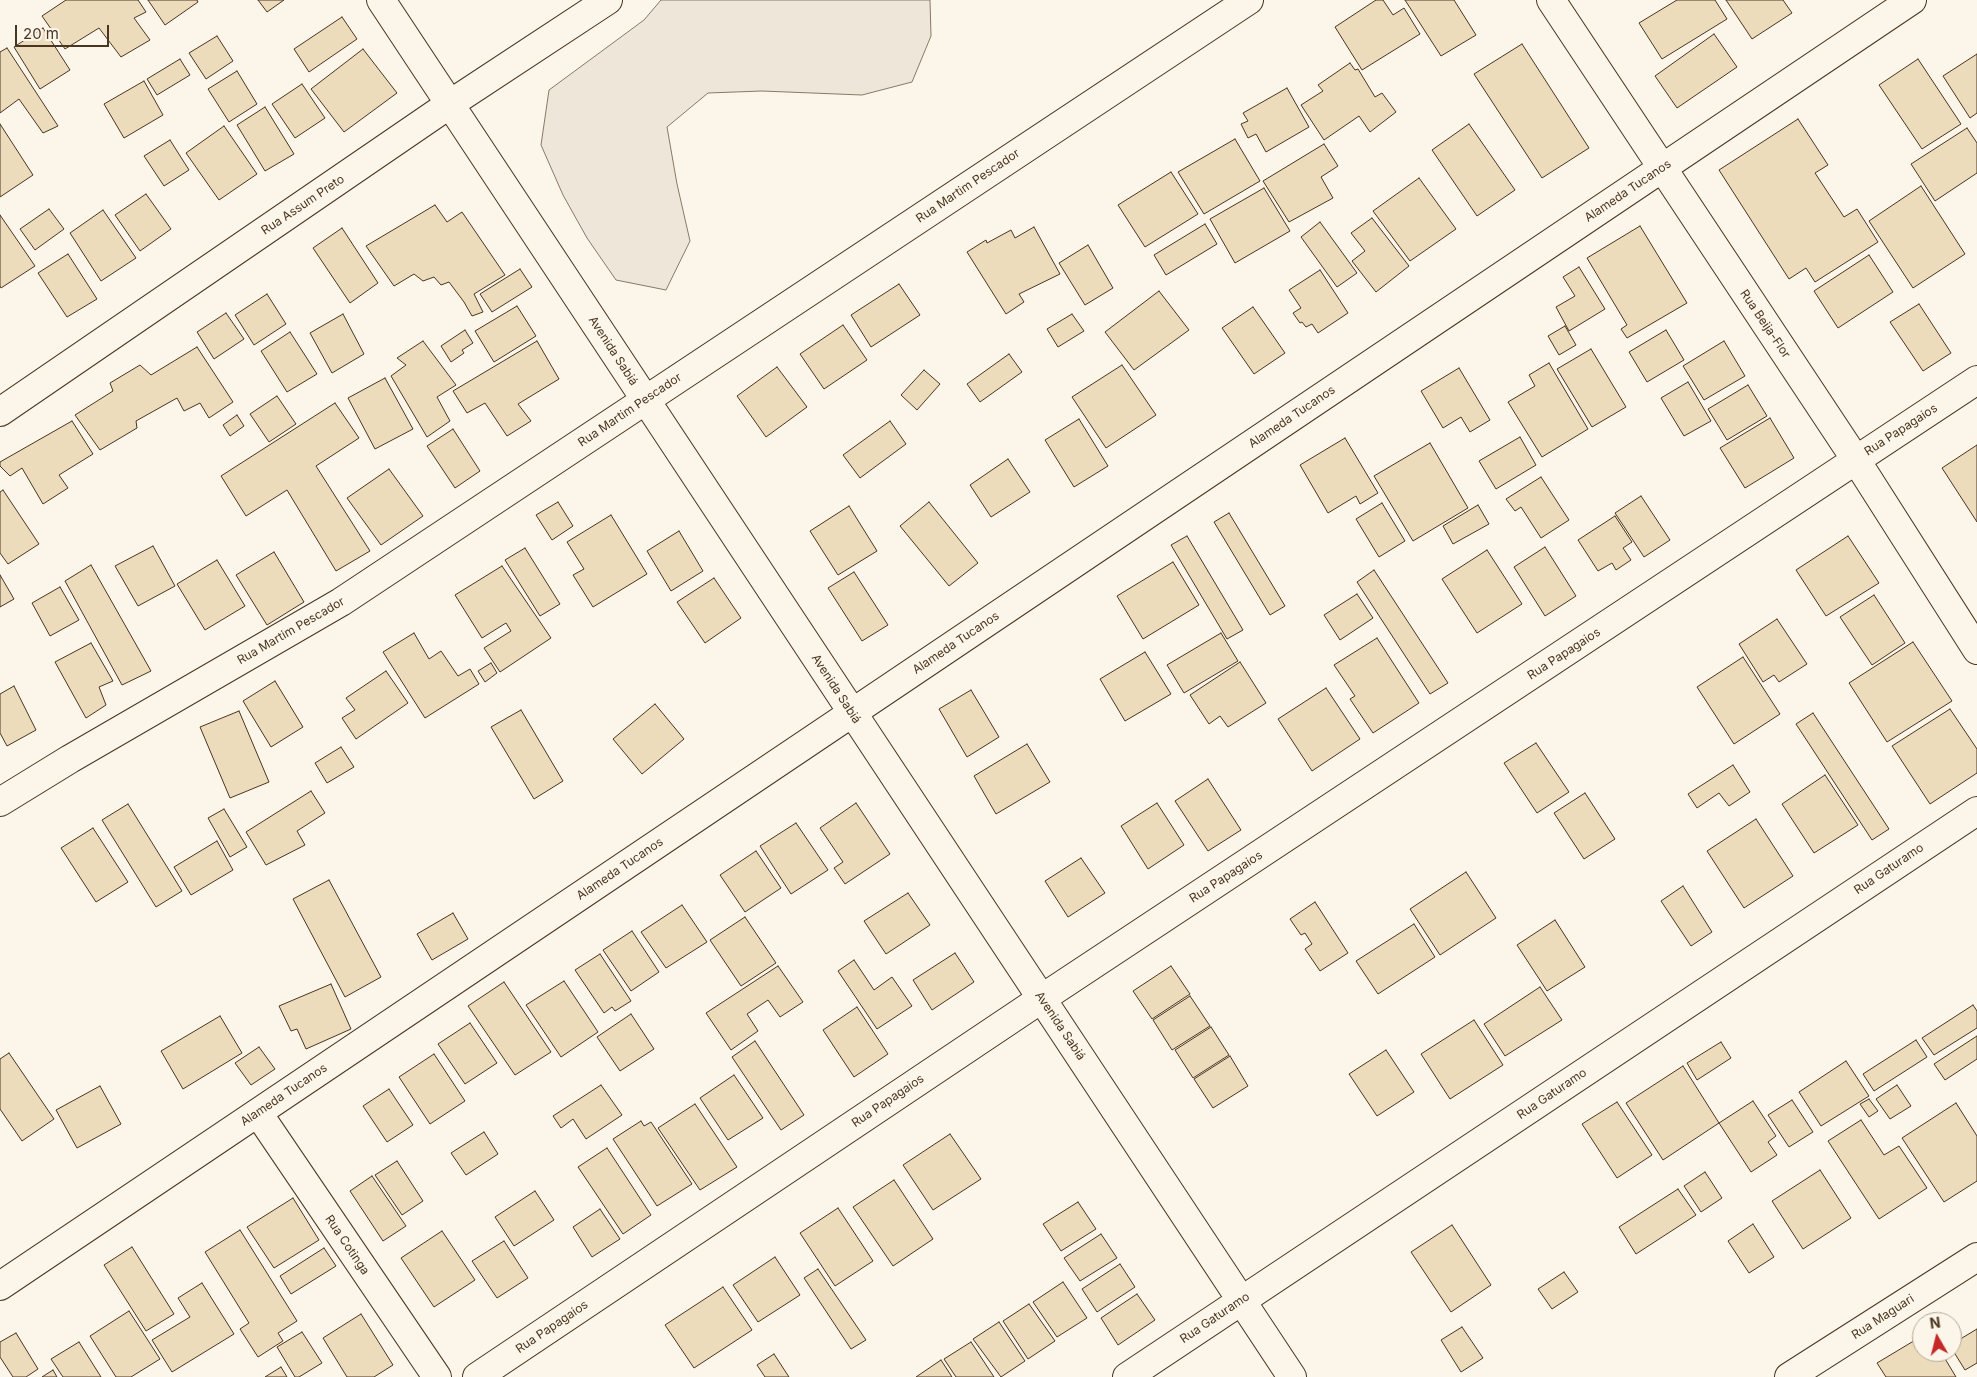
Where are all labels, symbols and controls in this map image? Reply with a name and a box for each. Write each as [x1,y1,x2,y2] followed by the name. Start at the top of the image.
[18,15,111,47] scale bar
[23,24,59,43] text: 20 m
[914,146,1022,226] street label: Rua Martim Pescador
[1582,157,1674,225] street label: Alameda Tucanos
[259,172,347,238] street label: Rua Assum Preto
[1737,287,1793,361] street label: Rua Beija-Flor
[585,314,641,388] street label: Avenida Sabiá
[576,370,684,450] street label: Rua Martim Pescador
[1246,383,1338,451] street label: Alameda Tucanos
[1862,401,1940,459] street label: Rua Papagaios
[235,594,347,668] street label: Rua Martim Pescador
[910,609,1002,677] street label: Alameda Tucanos
[1525,625,1603,683] street label: Rua Papagaios
[808,652,864,726] street label: Avenida Sabiá
[574,835,666,903] street label: Alameda Tucanos
[1852,840,1926,898] street label: Rua Gaturamo
[1187,848,1265,906] street label: Rua Papagaios
[1032,989,1088,1063] street label: Avenida Sabiá
[238,1061,330,1129] street label: Alameda Tucanos
[1515,1065,1589,1123] street label: Rua Gaturamo
[849,1072,927,1130] street label: Rua Papagaios
[322,1212,372,1278] street label: Rua Cotinga
[1178,1289,1252,1347] street label: Rua Gaturamo
[1849,1292,1917,1342] street label: Rua Maguari
[513,1298,591,1356] street label: Rua Papagaios
[1912,1312,1962,1362] north arrow
[1929,1313,1941,1332] text: N

